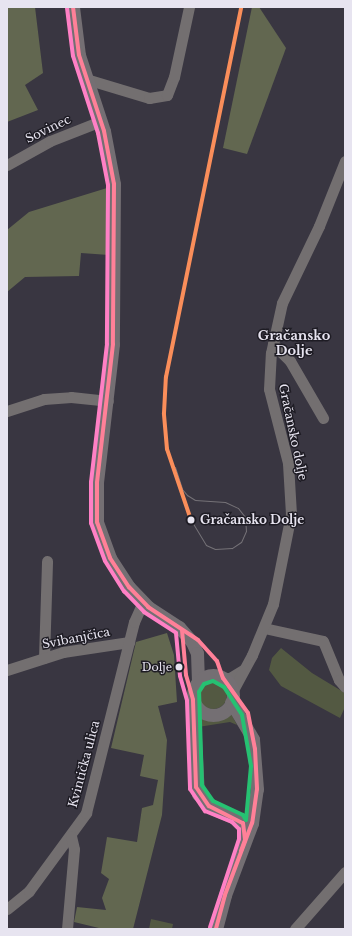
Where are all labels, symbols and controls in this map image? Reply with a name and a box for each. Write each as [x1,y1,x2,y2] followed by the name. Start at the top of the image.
[23,112,73,146] street label: Sovinec
[258,329,330,360] district label: Gračansko Dolje
[276,382,310,482] street label: Gračansko dolje
[184,513,198,527] marker: Gračansko Dolje
[200,513,304,527] place label: Gračansko Dolje
[41,624,111,652] street label: Svibanjčica
[142,660,172,674] place label: Dolje
[174,662,184,672] marker: Dolje
[65,719,103,809] street label: Kvintička ulica

